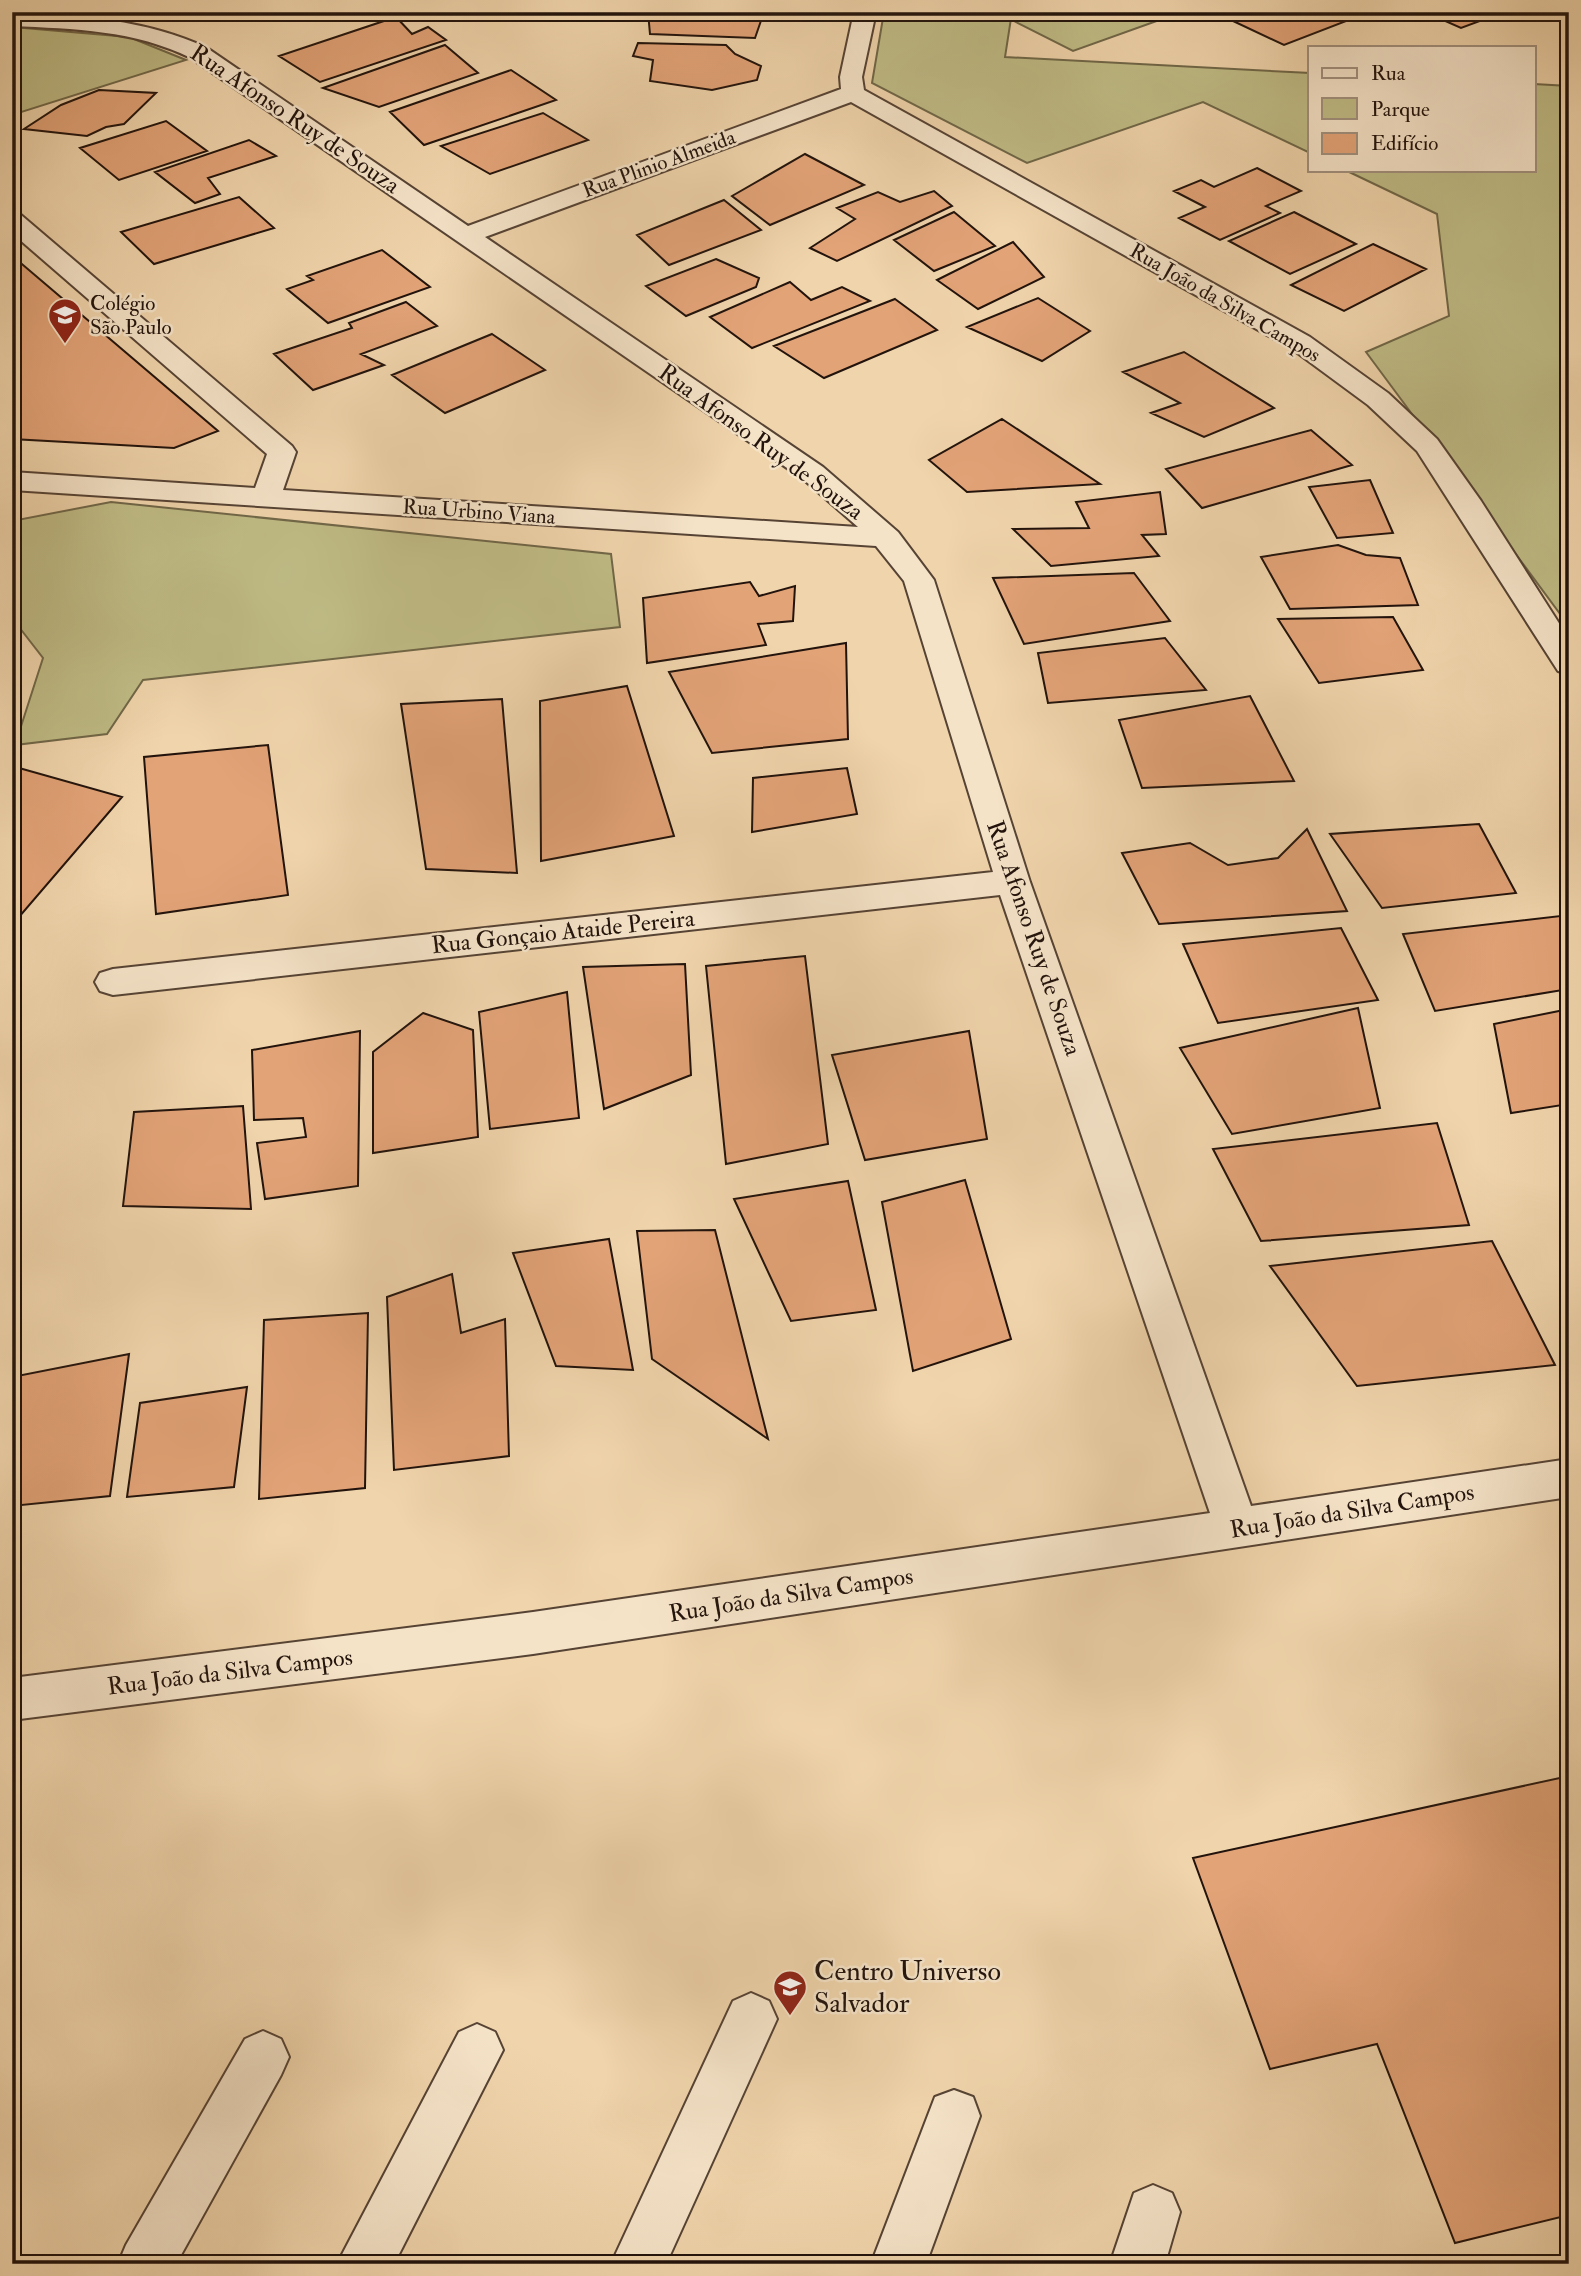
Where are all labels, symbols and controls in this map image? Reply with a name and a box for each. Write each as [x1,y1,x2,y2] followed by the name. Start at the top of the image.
[184,37,407,201] street label: Rua Afonso Ruy de Souza
[1308,46,1536,172] legend
[1371,60,1406,87] text: Rua
[1371,96,1430,123] text: Parque
[579,124,740,204] street label: Rua Plinio Almeida
[1371,130,1438,157] text: Edifício
[1125,237,1325,369] street label: Rua João da Silva Campos
[90,290,172,341] place label: Colégio São Paulo
[46,296,84,345] school or university icon: Colégio São Paulo
[652,357,871,528] street label: Rua Afonso Ruy de Souza
[402,493,557,531] street label: Rua Urbino Viana
[979,816,1089,1061] street label: Rua Afonso Ruy de Souza
[430,903,697,961] street label: Rua Gonçaio Ataide Pereira
[1228,1476,1476,1546] street label: Rua João da Silva Campos
[667,1560,915,1630] street label: Rua João da Silva Campos
[106,1642,354,1702] street label: Rua João da Silva Campos
[814,1954,1001,2021] place label: Centro Universo Salvador
[771,1968,809,2017] school or university icon: Centro Universo Salvador

